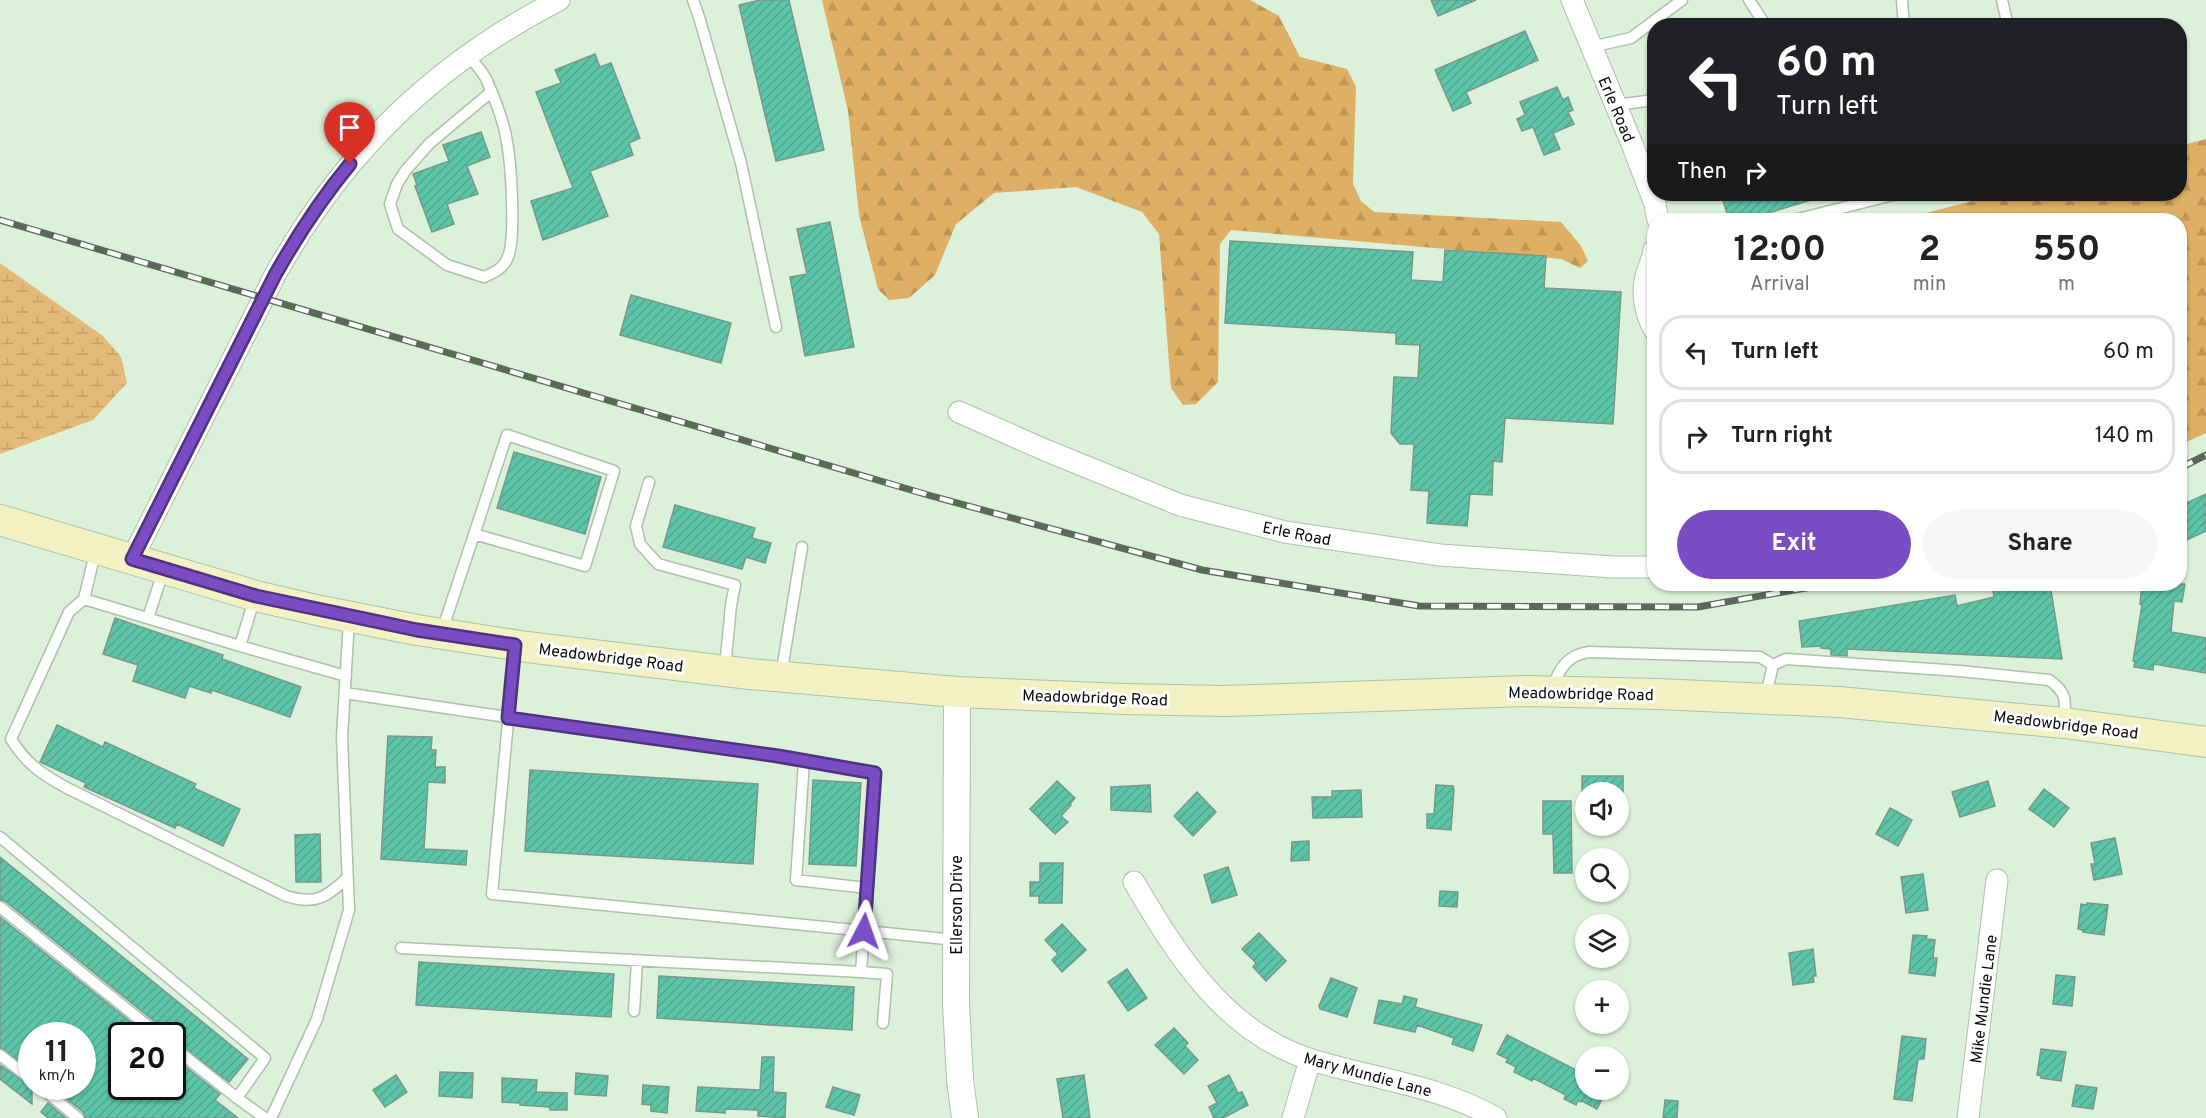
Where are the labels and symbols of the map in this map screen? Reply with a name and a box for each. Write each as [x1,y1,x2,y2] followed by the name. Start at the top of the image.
[1592,74,1638,146] street label: Erle Road
[324,102,375,164] pin
[1261,519,1333,551] street label: Erle Road
[537,640,684,678] street label: Meadowbridge Road
[1508,684,1654,706] street label: Meadowbridge Road
[1022,686,1168,712] street label: Meadowbridge Road
[1992,707,2139,745] street label: Meadowbridge Road
[948,855,968,955] street label: Ellerson Drive
[832,899,896,963] position arrow
[1967,934,2003,1065] street label: Mike Mundie Lane
[108,1022,186,1100] speed limit sign: 20
[1301,1049,1434,1103] street label: Mary Mundie Lane

